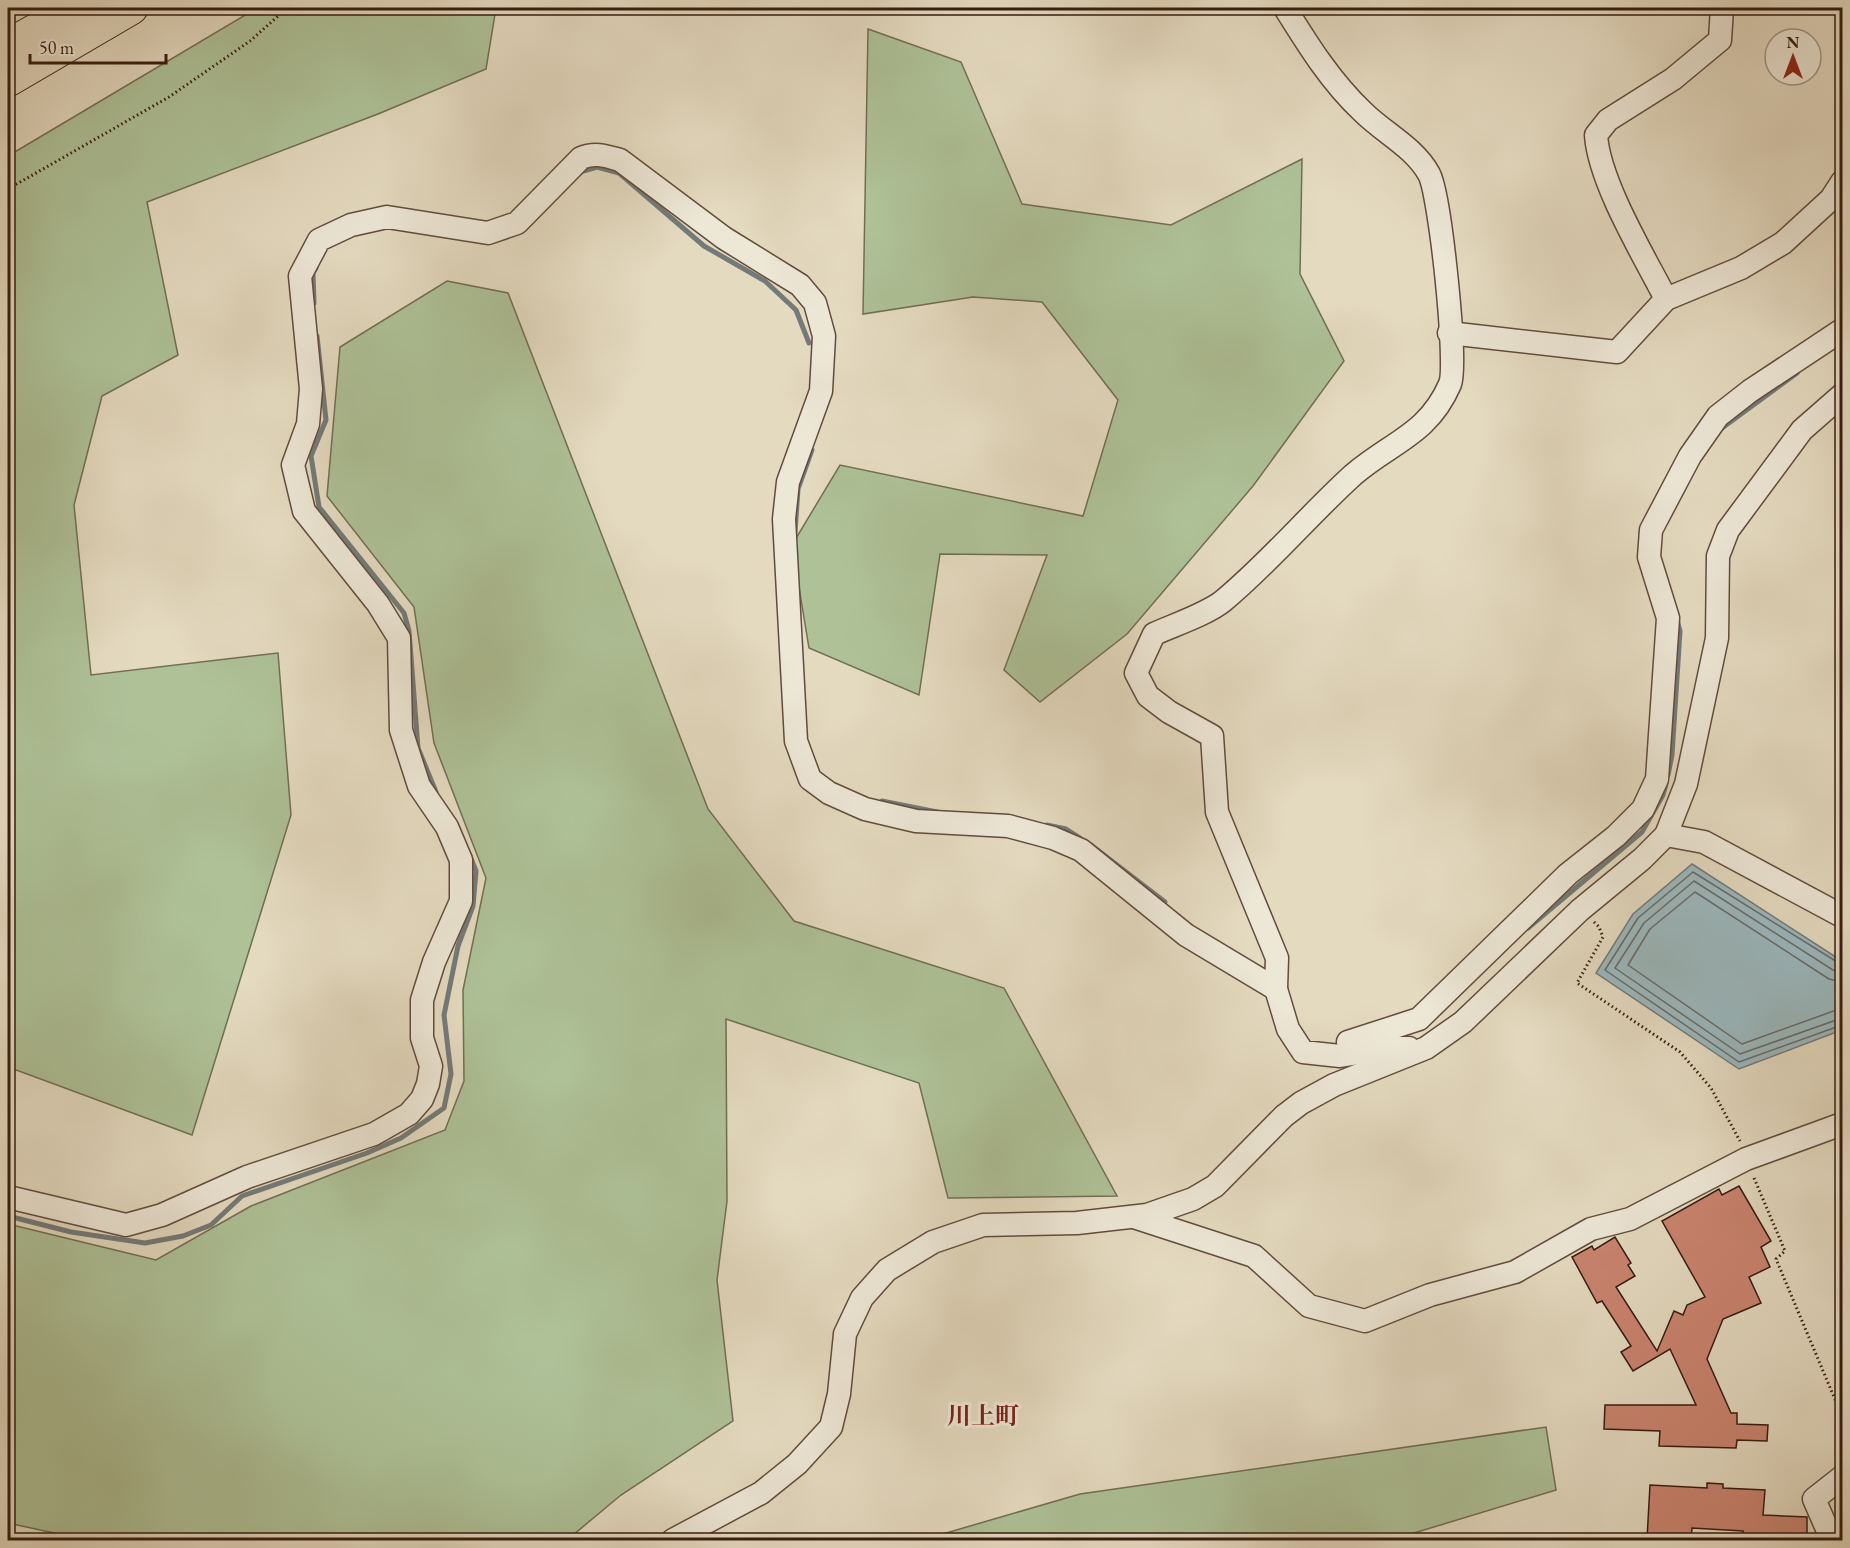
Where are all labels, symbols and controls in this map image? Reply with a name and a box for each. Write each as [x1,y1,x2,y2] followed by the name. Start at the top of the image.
[30,27,166,65] scale bar
[1763,27,1823,87] north arrow
[1787,32,1800,53] text: N
[39,36,74,59] text: 50 m
[947,1400,1019,1431] district label: 川上町

